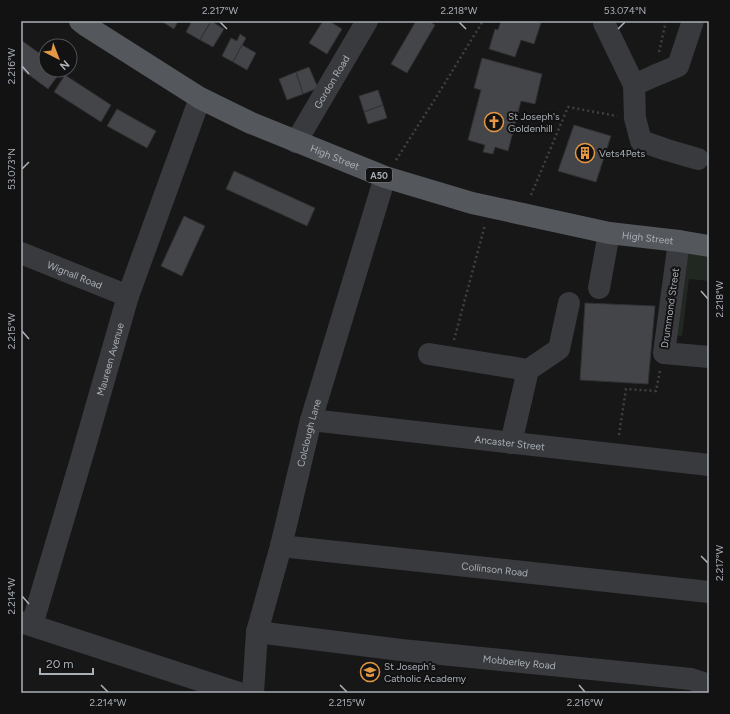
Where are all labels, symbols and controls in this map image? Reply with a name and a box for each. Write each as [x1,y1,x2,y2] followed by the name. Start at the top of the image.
[202,4,238,17] text: 2.217°W
[441,4,478,17] text: 2.218°W
[604,4,646,17] text: 53.074°N
[38,38,78,78] north arrow
[5,47,18,84] text: 2.216°W
[311,53,352,111] street label: Gordon Road
[57,57,72,73] text: N
[508,110,560,135] place label: St Joseph's Goldenhill
[483,111,505,133] church icon: St Joseph's Goldenhill
[309,141,362,173] street label: High Street
[574,142,596,164] building icon: Vets4Pets
[599,147,646,160] place label: Vets4Pets
[5,148,18,190] text: 53.073°N
[366,168,392,182] road number: A50
[621,228,675,247] street label: High Street
[45,258,104,292] street label: Wignall Road
[658,267,682,349] street label: Drummond Street
[713,280,726,317] text: 2.218°W
[5,312,18,349] text: 2.215°W
[93,321,127,397] street label: Maureen Avenue
[294,397,324,468] street label: Colclough Lane
[474,432,546,453] street label: Ancaster Street
[713,545,726,581] text: 2.217°W
[461,559,529,579] street label: Collinson Road
[5,577,18,614] text: 2.214°W
[40,650,93,676] scale bar
[482,652,556,672] street label: Mobberley Road
[46,657,74,671] text: 20 m
[384,660,467,685] place label: St Joseph's Catholic Academy
[359,661,381,683] school or university icon: St Joseph's Catholic Academy
[90,696,127,709] text: 2.214°W
[329,696,366,709] text: 2.215°W
[567,696,604,709] text: 2.216°W

